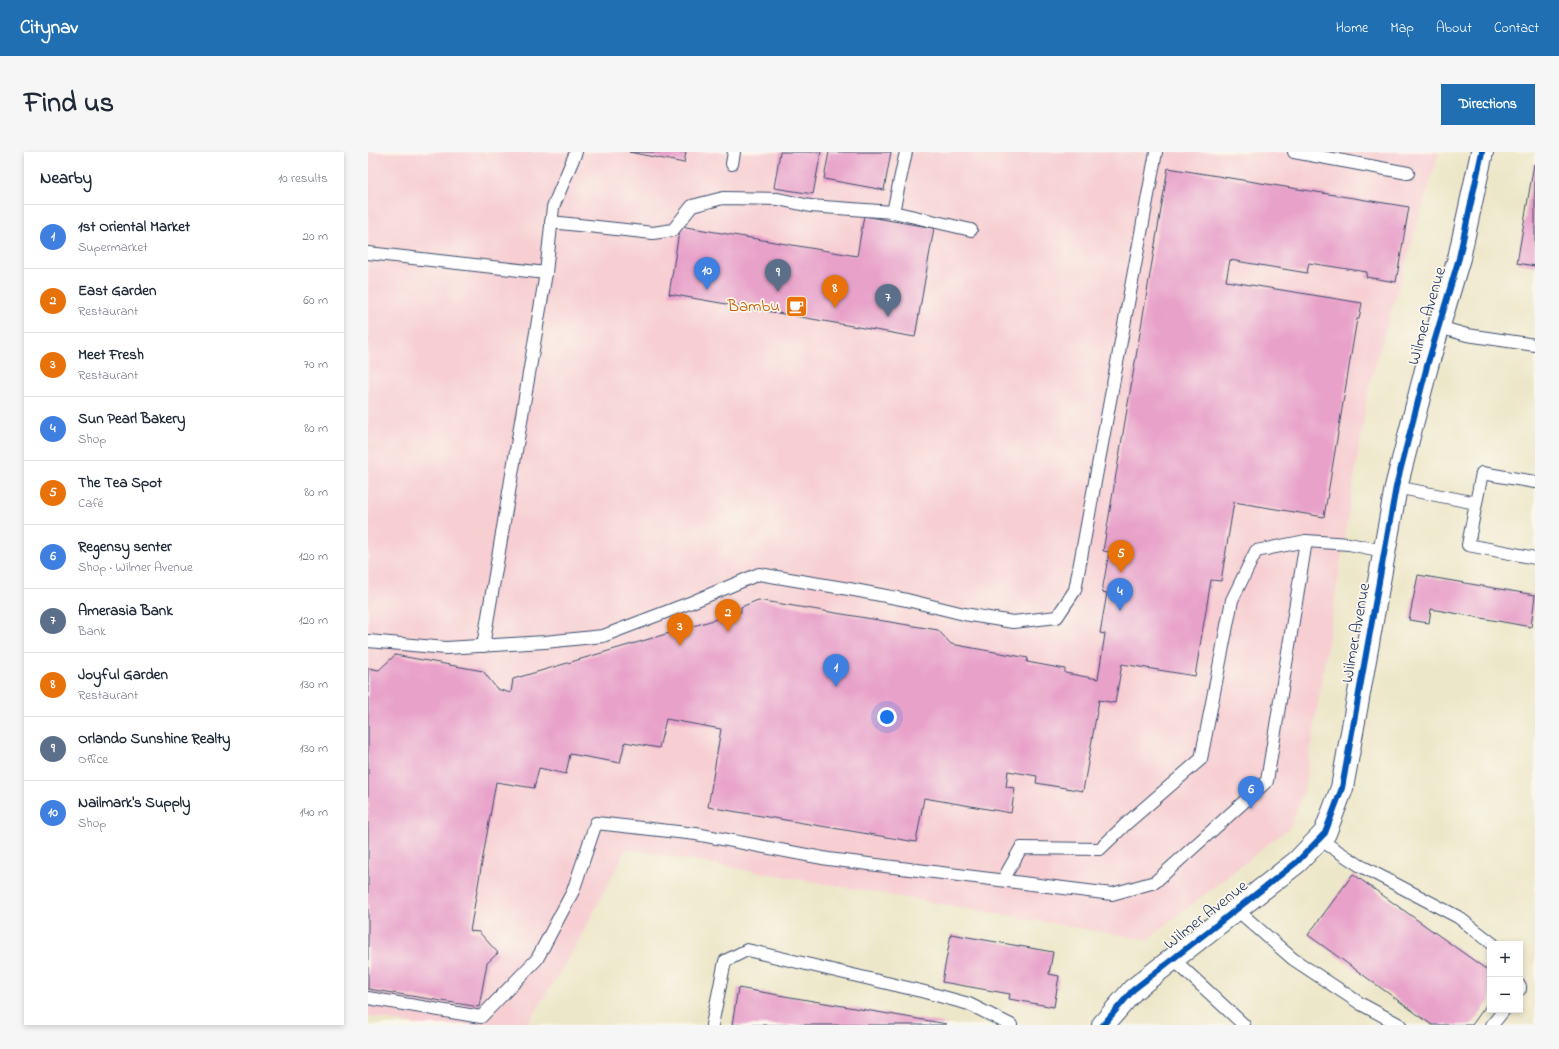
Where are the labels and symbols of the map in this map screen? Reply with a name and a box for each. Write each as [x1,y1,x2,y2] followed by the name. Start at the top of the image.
[694,257,720,290] pin: 10
[765,259,791,292] pin: 9
[1401,264,1453,368] street label: Wilmer Avenue
[822,275,848,308] pin: 8
[875,284,901,317] pin: 7
[783,293,809,319] cafe icon: Bambu
[727,294,780,319] place label: Bambu
[1108,540,1134,573] pin: 5
[1107,578,1133,611] pin: 4
[1335,581,1377,685] street label: Wilmer Avenue
[715,599,741,632] pin: 2
[667,613,693,646] pin: 3
[823,654,849,687] pin: 1
[877,707,897,727] your location
[1238,776,1264,809] pin: 6
[1158,874,1254,956] street label: Wilmer Avenue

